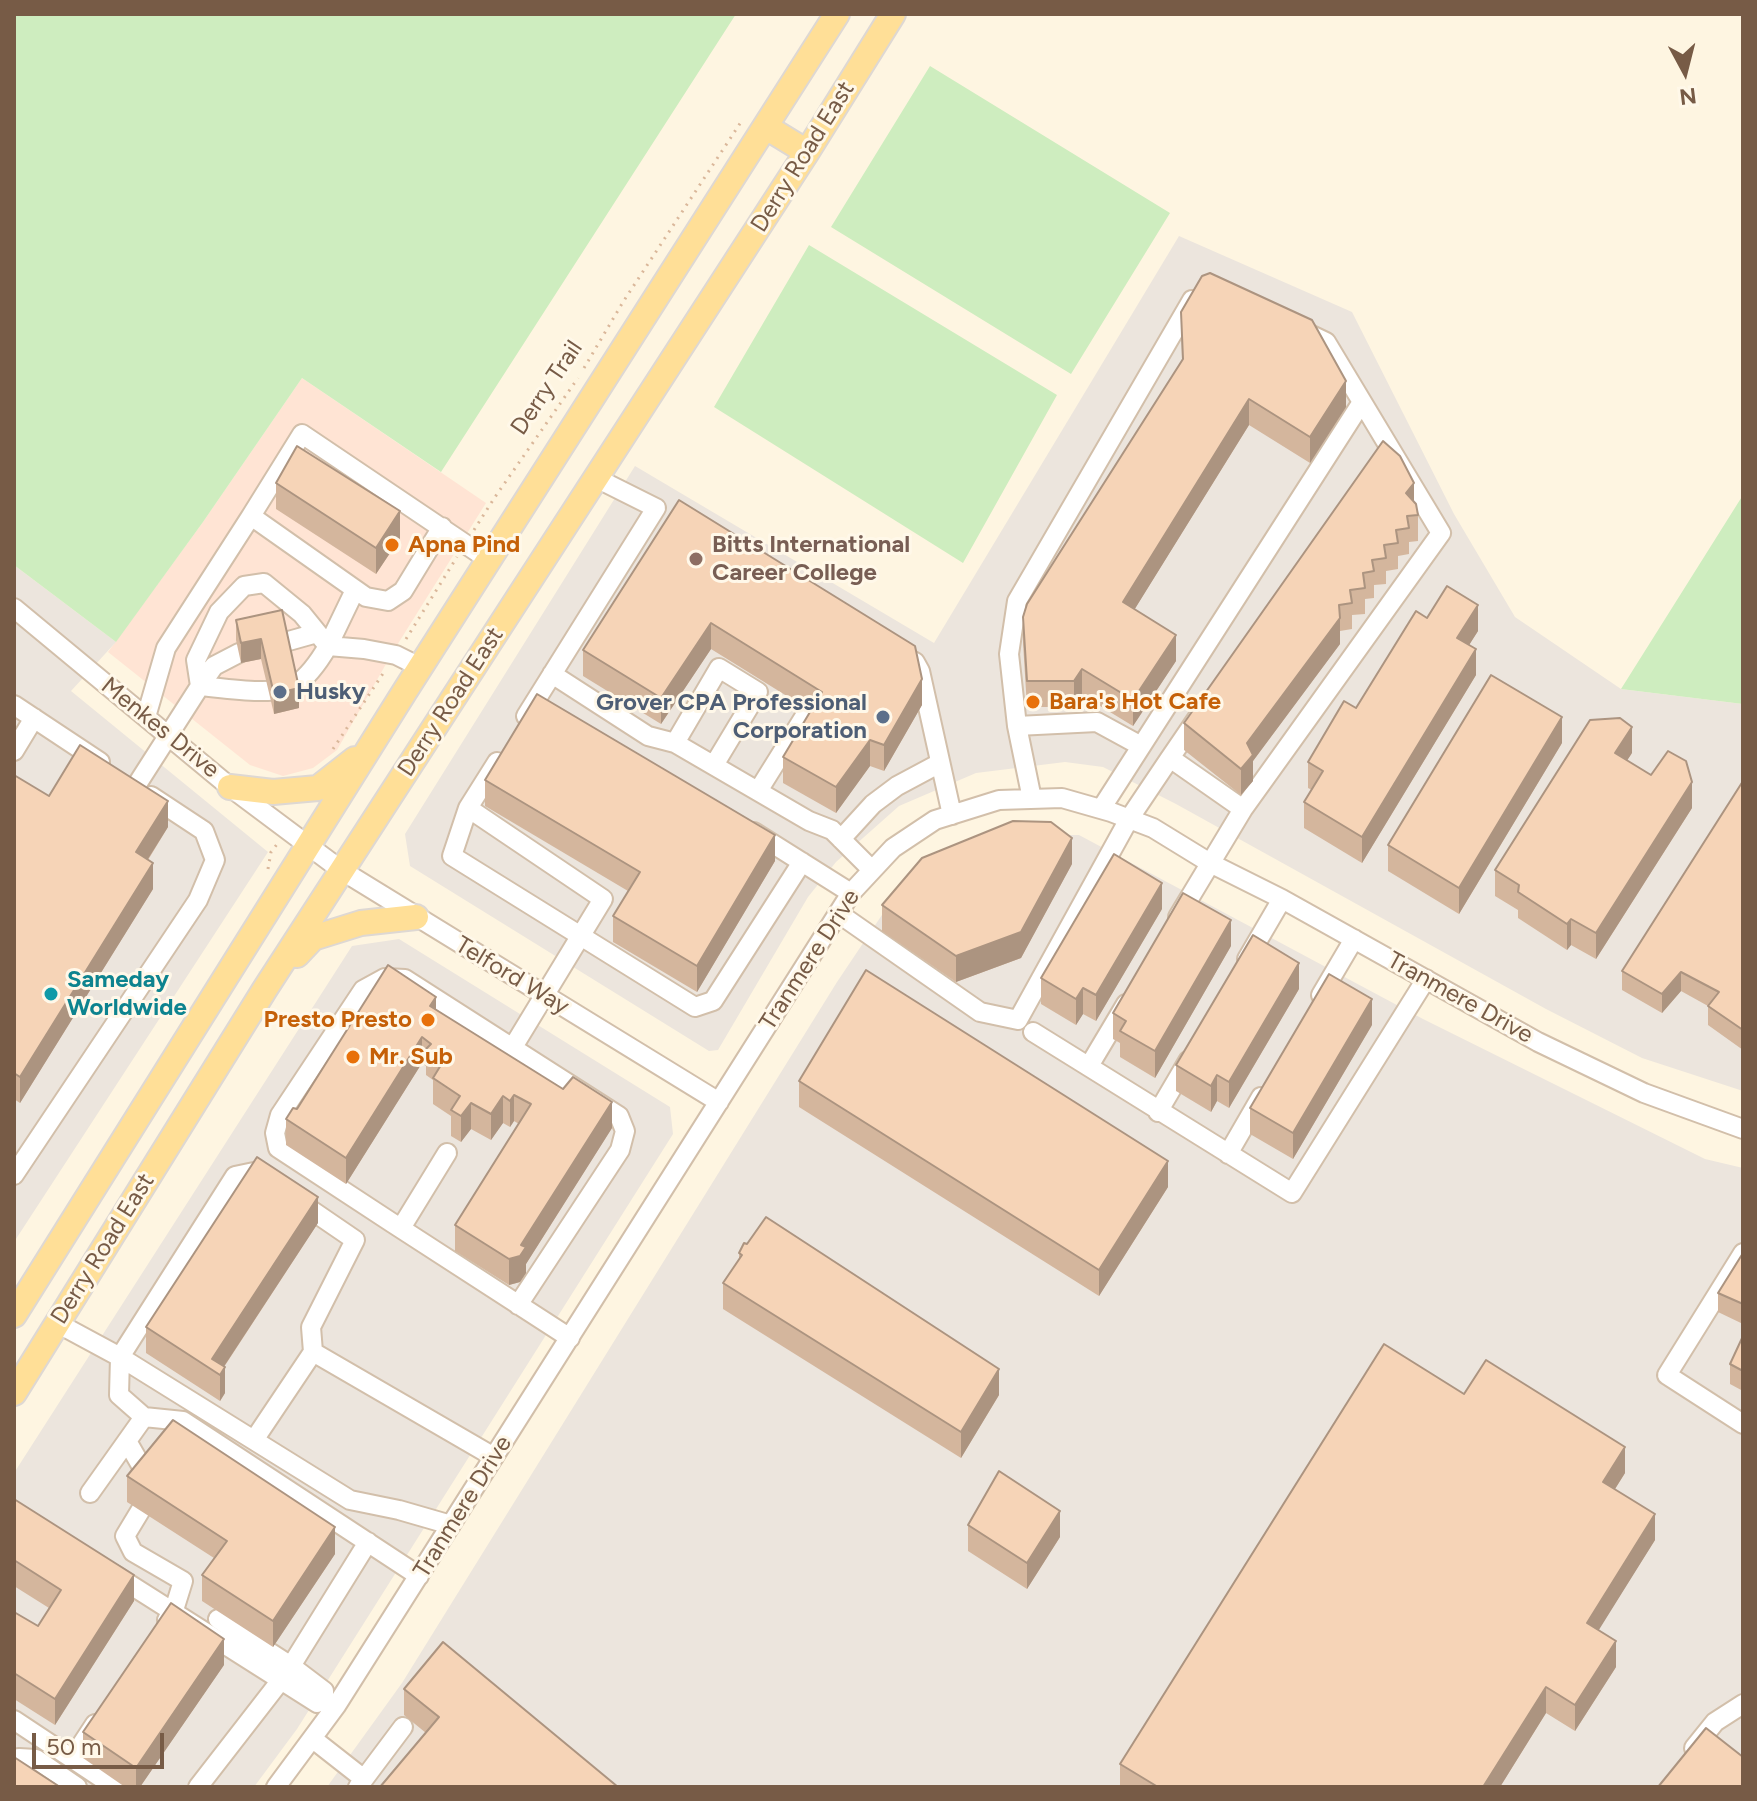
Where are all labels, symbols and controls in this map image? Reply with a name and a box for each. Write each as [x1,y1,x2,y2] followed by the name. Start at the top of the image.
[1645,32,1725,112] north arrow
[745,76,861,238] street label: Derry Road East
[1678,82,1698,111] text: N
[505,335,589,441] street label: Derry Trail
[408,531,520,559] place label: Apna Pind
[712,531,910,587] place label: Bitts International Career College
[383,536,401,554] marker: Apna Pind
[687,550,705,568] marker: Bitts International Career College
[392,622,510,782] street label: Derry Road East
[95,672,225,784] street label: Menkes Drive
[296,678,366,706] place label: Husky
[271,683,289,701] marker: Husky
[1049,688,1221,716] place label: Bara's Hot Cafe
[596,689,867,745] place label: Grover CPA Professional Corporation
[1024,693,1042,711] marker: Bara's Hot Cafe
[874,708,892,726] marker: Grover CPA Professional Corporation
[754,884,866,1036] street label: Tranmere Drive
[450,931,574,1021] street label: Telford Way
[1382,946,1538,1050] street label: Tranmere Drive
[67,966,187,1022] place label: Sameday Worldwide
[42,985,60,1003] marker: Sameday Worldwide
[264,1006,412,1034] place label: Presto Presto
[419,1011,437,1029] marker: Presto Presto
[369,1043,453,1071] place label: Mr. Sub
[344,1048,362,1066] marker: Mr. Sub
[45,1168,161,1330] street label: Derry Road East
[408,1431,518,1583] street label: Tranmere Drive
[36,1717,168,1767] scale bar
[46,1732,102,1761] text: 50 m

